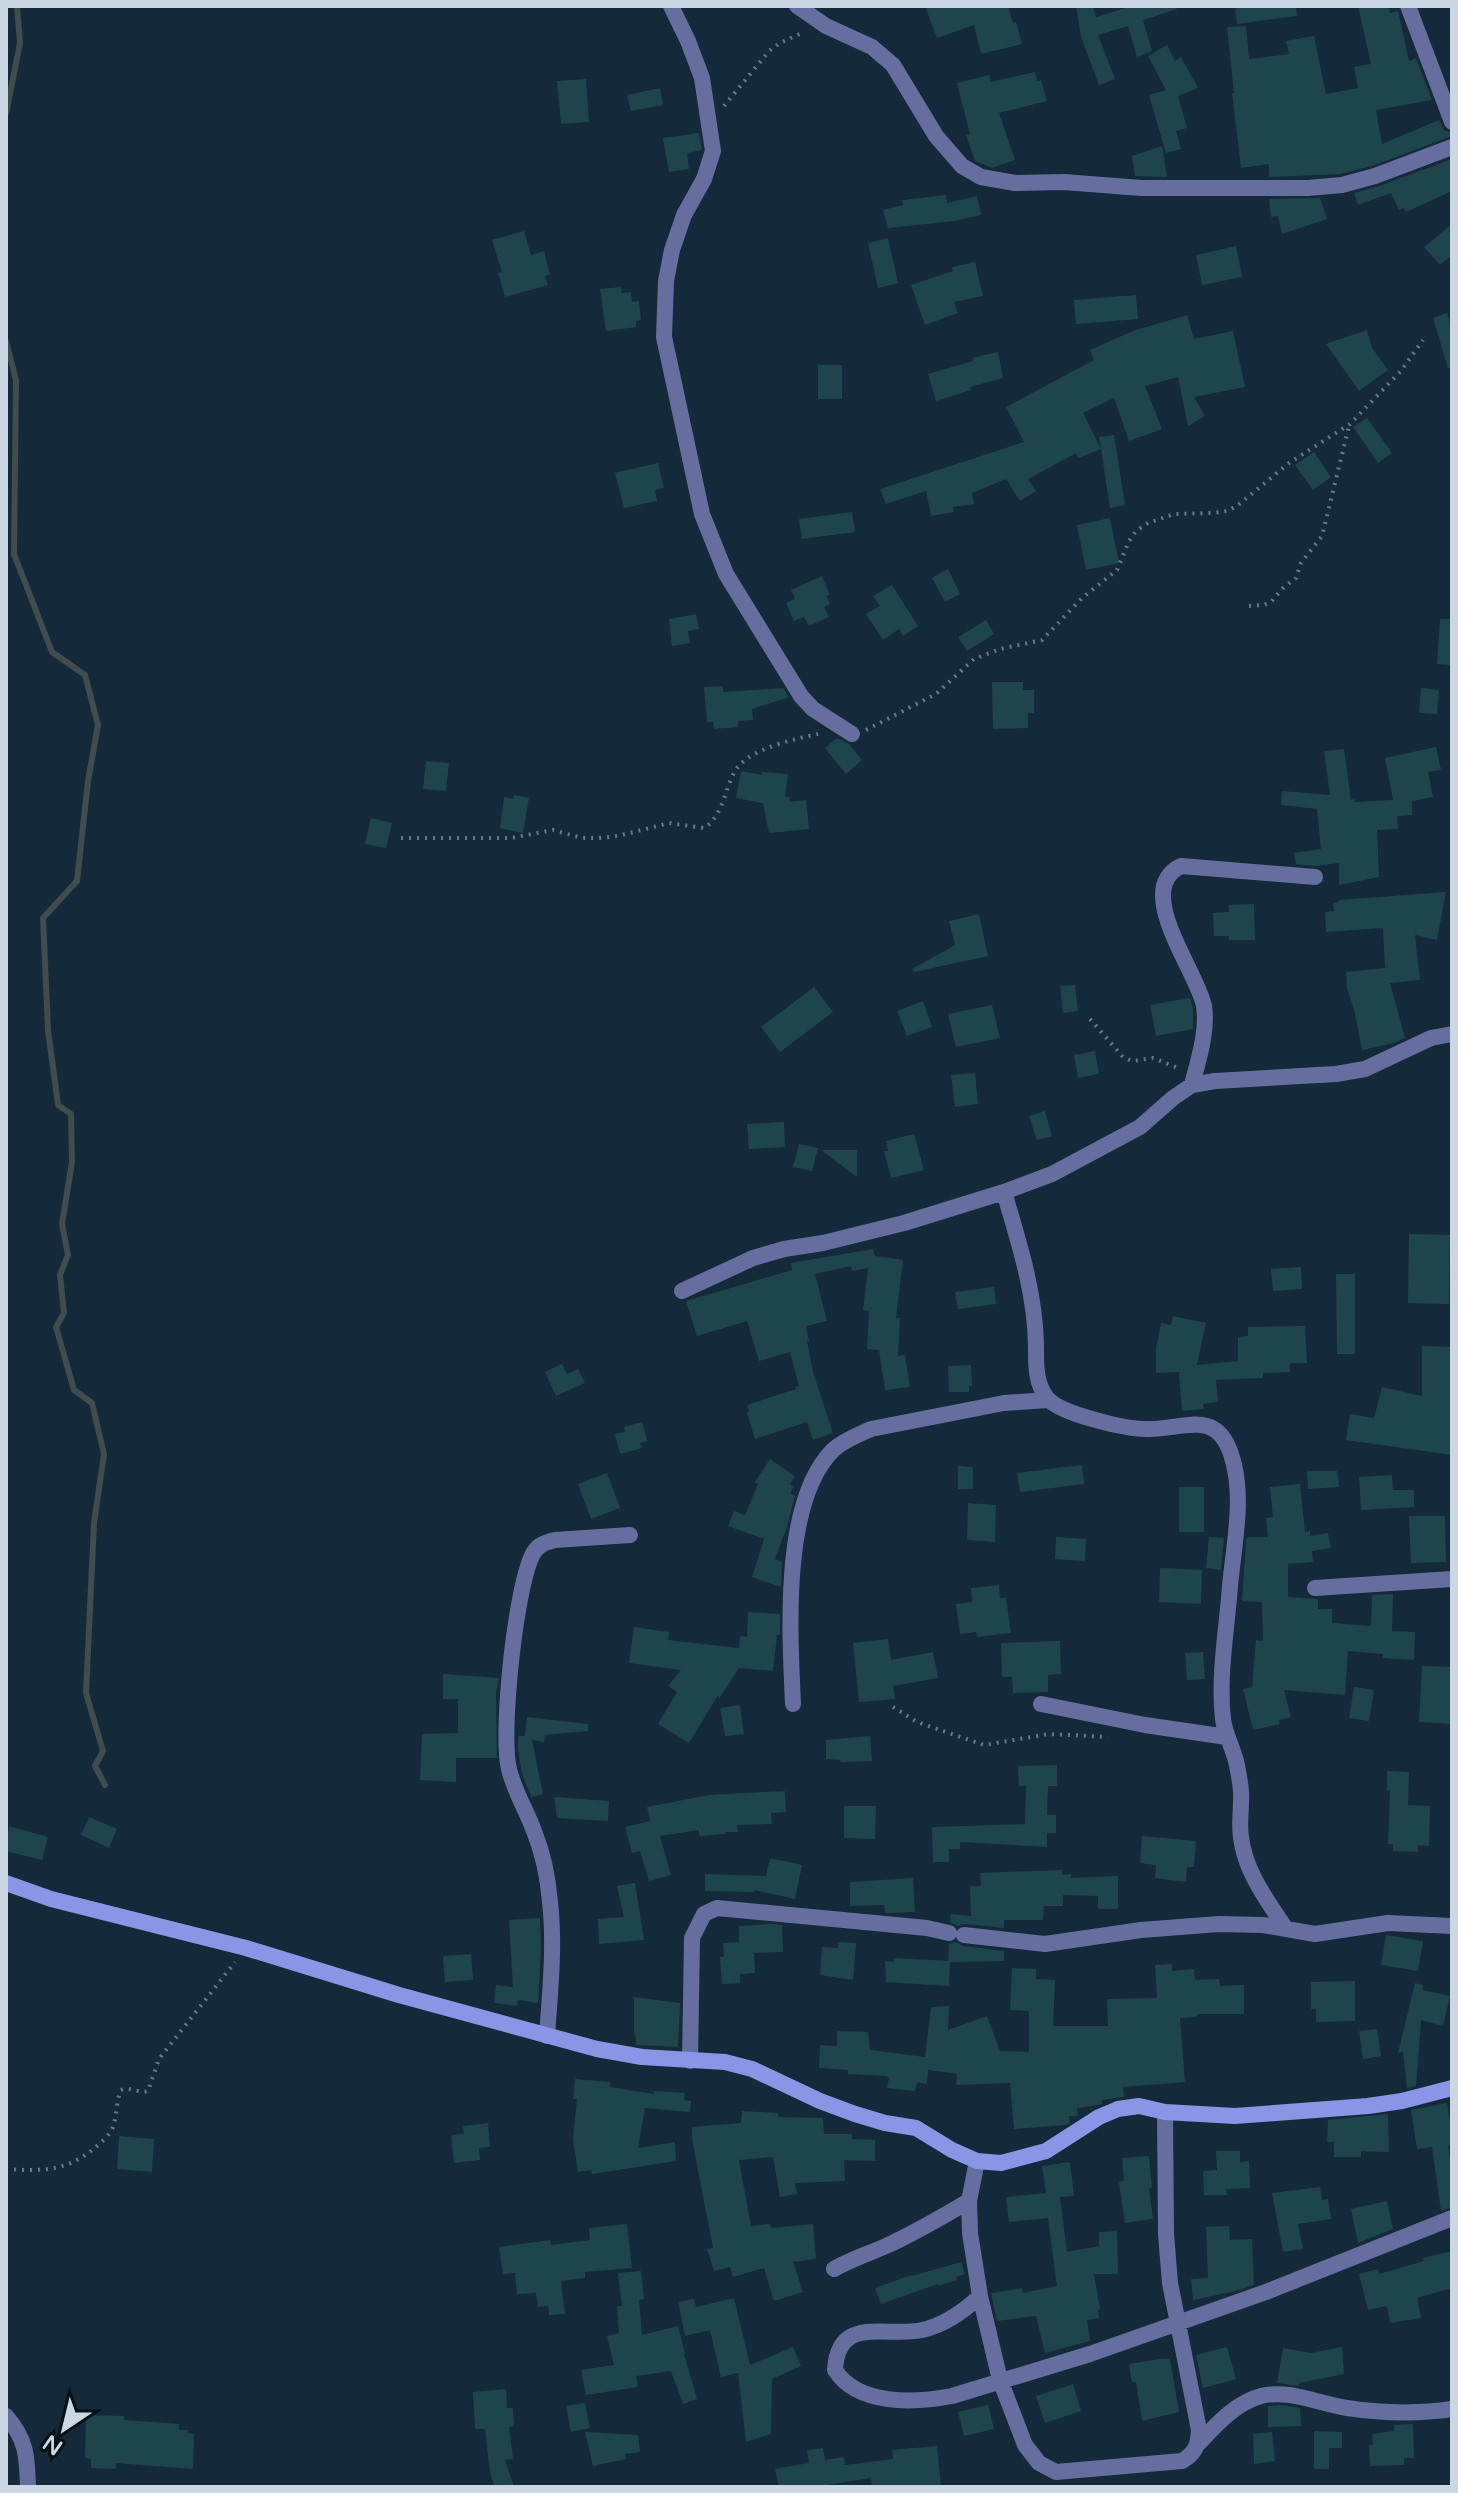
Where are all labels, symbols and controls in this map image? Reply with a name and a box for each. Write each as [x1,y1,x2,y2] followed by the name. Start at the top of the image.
[24,2389,104,2469] north arrow
[38,2429,68,2460] text: N

